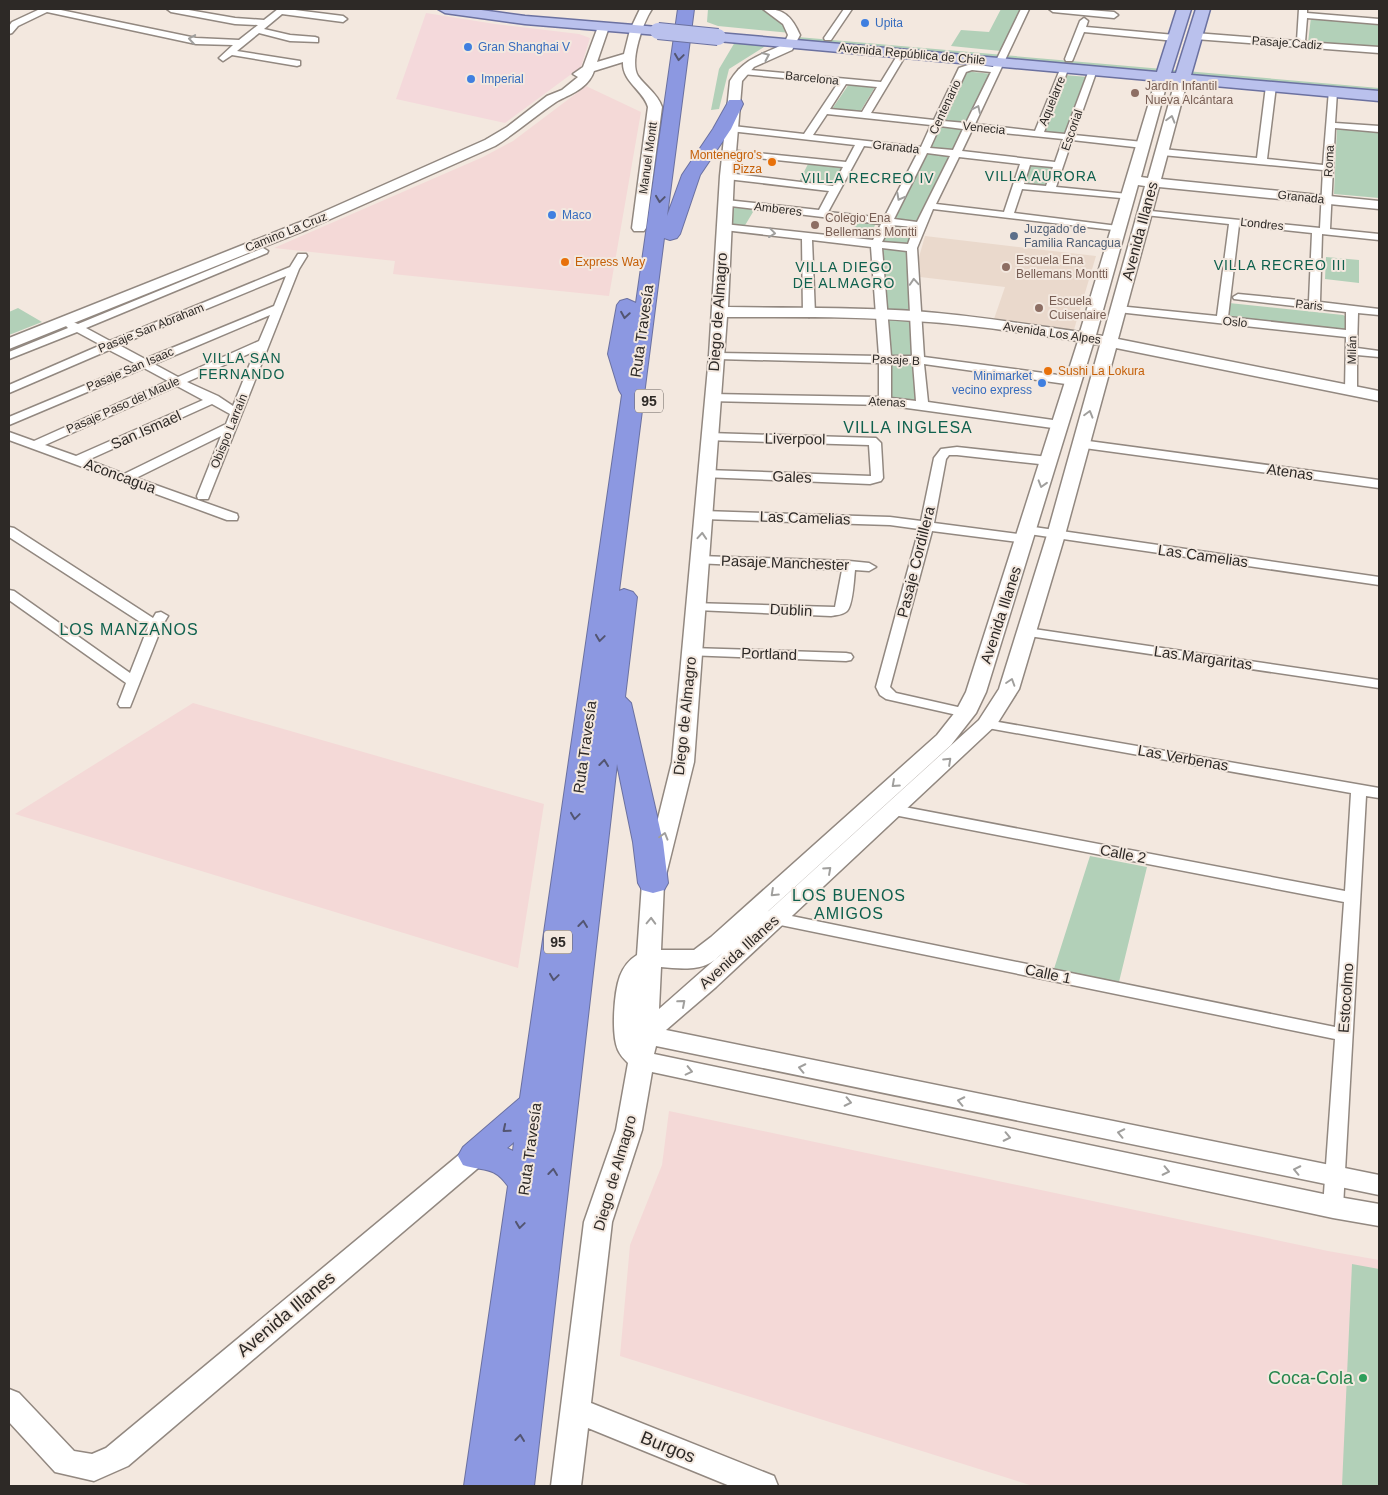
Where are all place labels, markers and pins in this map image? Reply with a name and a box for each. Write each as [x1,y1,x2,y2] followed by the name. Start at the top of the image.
[875,16,903,30] place label: Upita
[859,17,871,29] marker: Upita
[478,40,570,54] place label: Gran Shanghai V
[462,41,474,53] marker: Gran Shanghai V
[481,72,524,86] place label: Imperial
[465,73,477,85] marker: Imperial
[1145,79,1233,107] place label: Jardín Infantil Nueva Alcántara
[1129,87,1141,99] marker: Jardín Infantil Nueva Alcántara
[690,148,762,176] place label: Montenegro's Pizza
[766,156,778,168] marker: Montenegro's Pizza
[562,208,592,222] place label: Maco
[546,209,558,221] marker: Maco
[825,211,917,239] place label: Colegio Ena Bellemans Montti
[809,219,821,231] marker: Colegio Ena Bellemans Montti
[1024,222,1121,250] place label: Juzgado de Familia Rancagua
[1008,230,1020,242] marker: Juzgado de Familia Rancagua
[1016,253,1108,281] place label: Escuela Ena Bellemans Montti
[575,255,645,269] place label: Express Way
[559,256,571,268] marker: Express Way
[1000,261,1012,273] marker: Escuela Ena Bellemans Montti
[1049,294,1107,322] place label: Escuela Cuisenaire
[1033,302,1045,314] marker: Escuela Cuisenaire
[1058,364,1145,378] place label: Sushi La Lokura
[1042,365,1054,377] marker: Sushi La Lokura
[952,369,1033,397] place label: Minimarket vecino express
[1036,377,1048,389] marker: Minimarket vecino express
[1268,1368,1354,1388] place label: Coca-Cola
[1357,1372,1369,1384] marker: Coca-Cola

